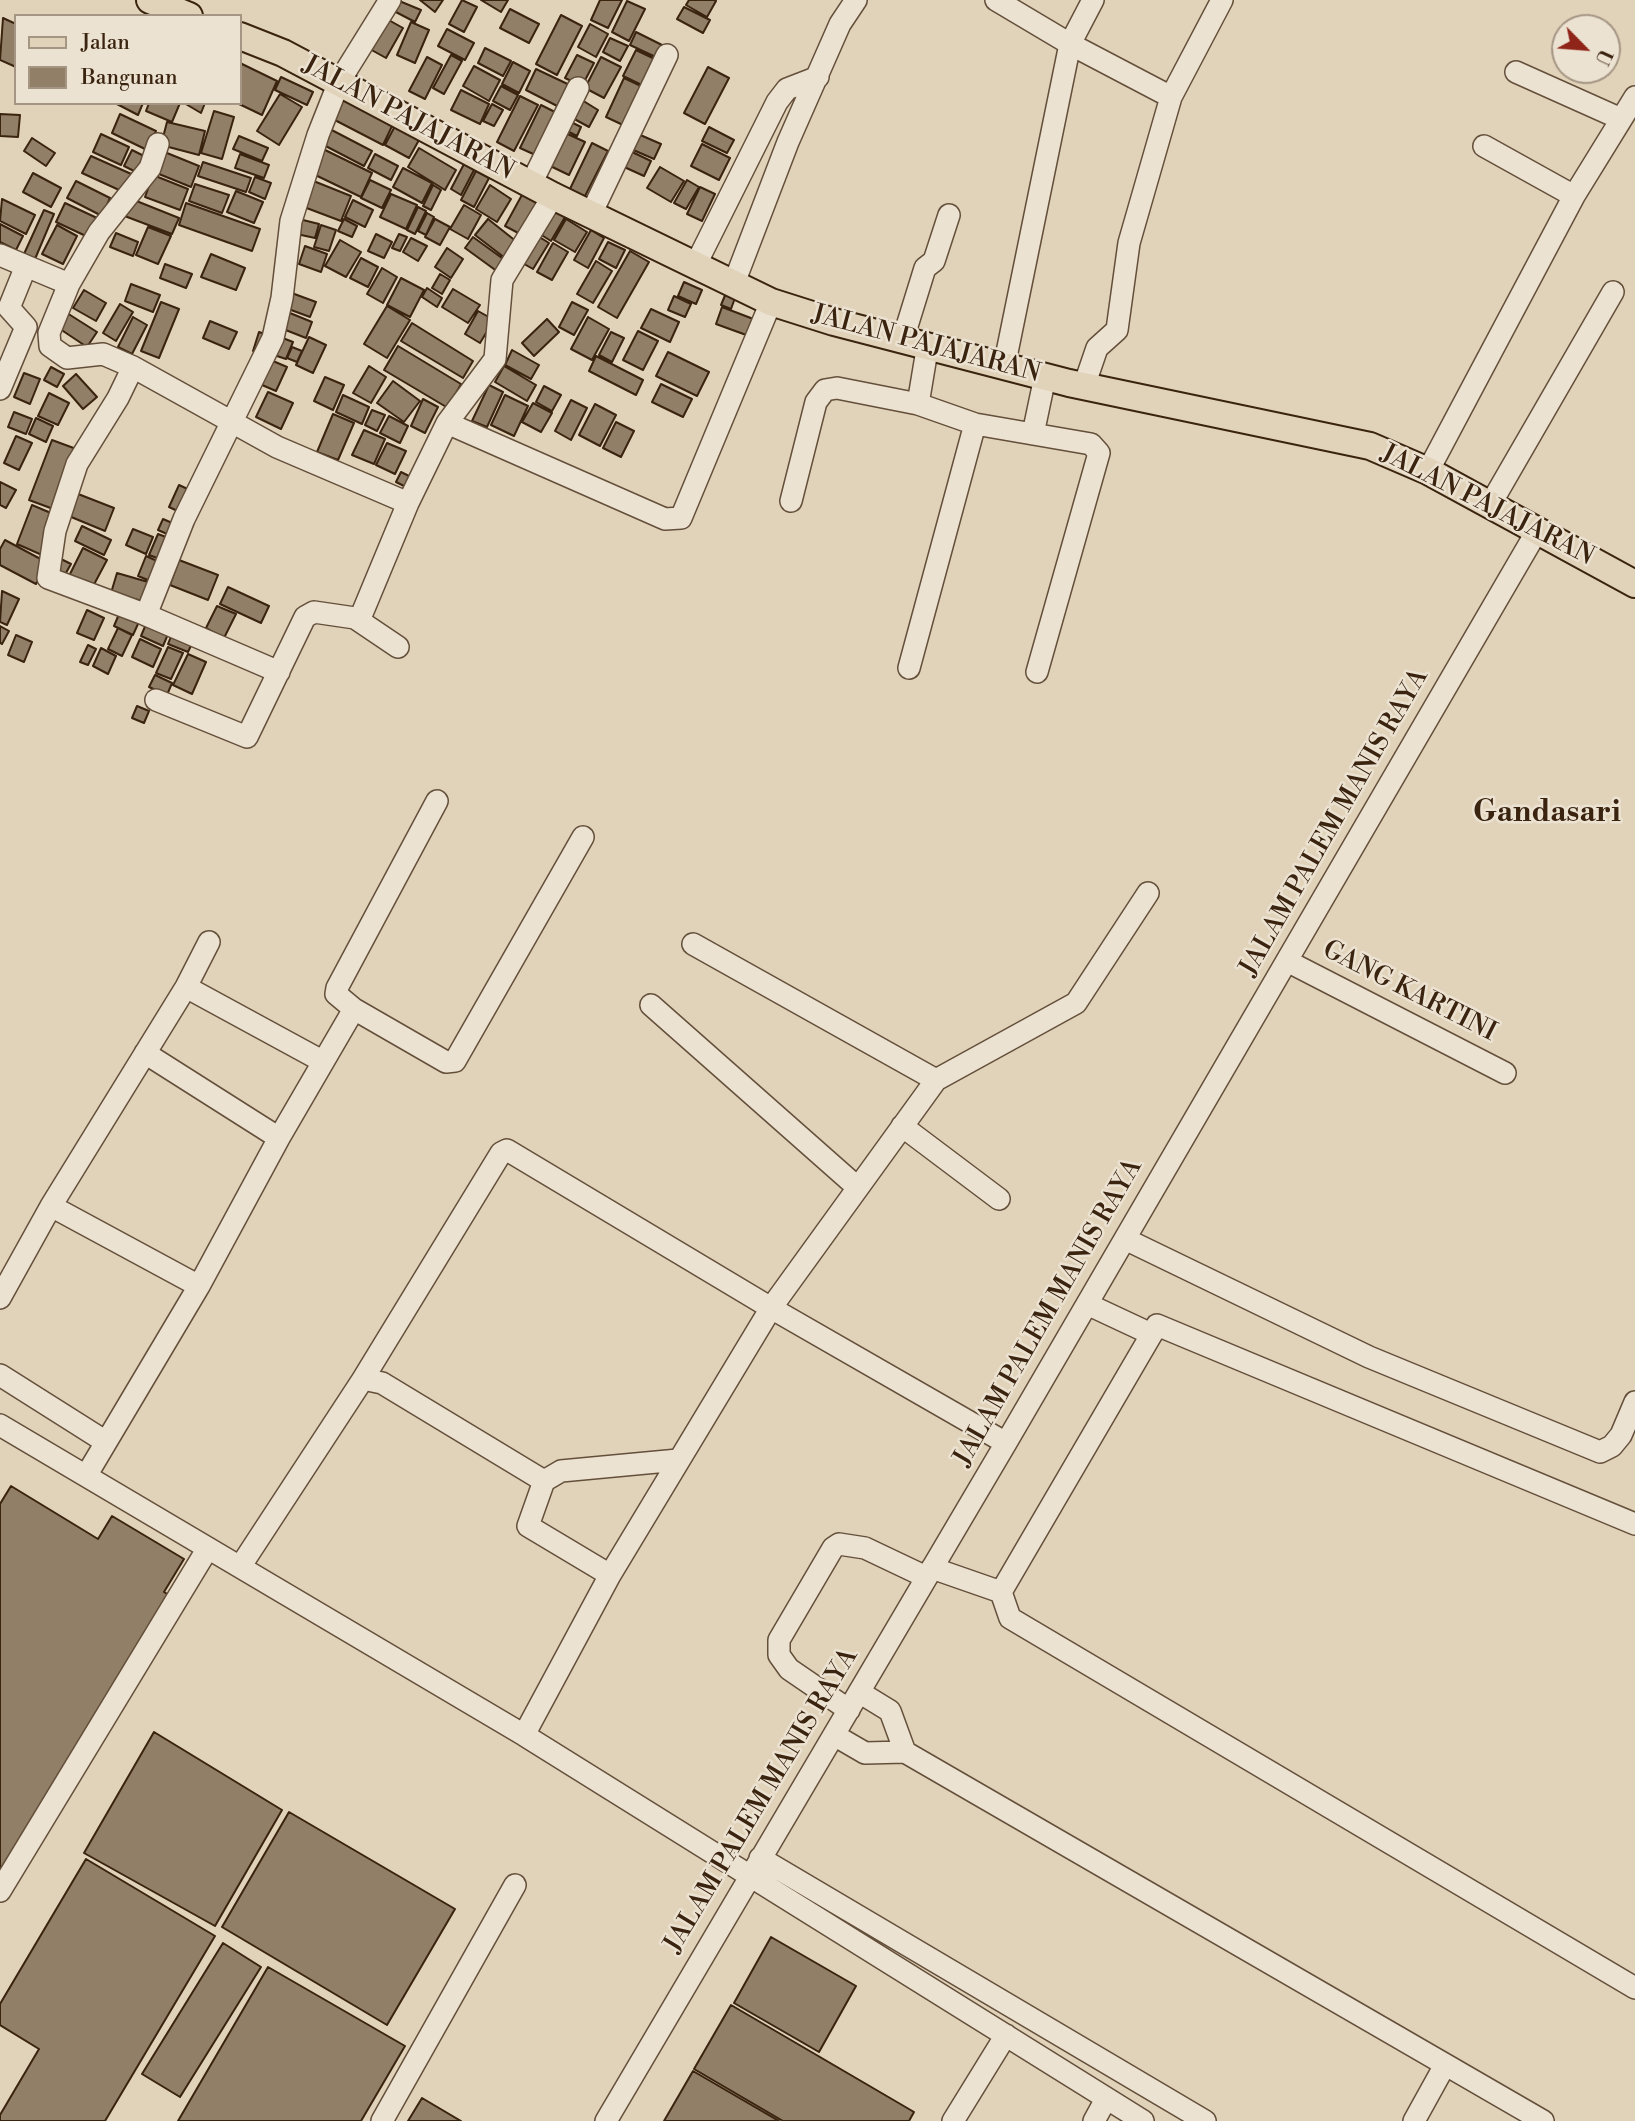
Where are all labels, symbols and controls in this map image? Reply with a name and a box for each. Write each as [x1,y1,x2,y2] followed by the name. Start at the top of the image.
[14,14,242,105] legend
[1551,14,1621,84] north arrow
[81,30,130,56] text: Jalan
[1589,45,1617,69] text: U
[297,50,519,188] street label: JALAN PAJAJARAN
[81,65,177,91] text: Bangunan
[808,299,1044,391] street label: JALAN PAJAJARAN
[1375,439,1599,573] street label: JALAN PAJAJARAN
[1234,664,1436,982] street label: JALAM PALEM MANIS RAYA
[1473,796,1621,832] district label: Gandasari
[1317,935,1501,1049] street label: GANG KARTINI
[948,1154,1150,1472] street label: JALAM PALEM MANIS RAYA
[659,1643,865,1959] street label: JALAM PALEM MANIS RAYA

